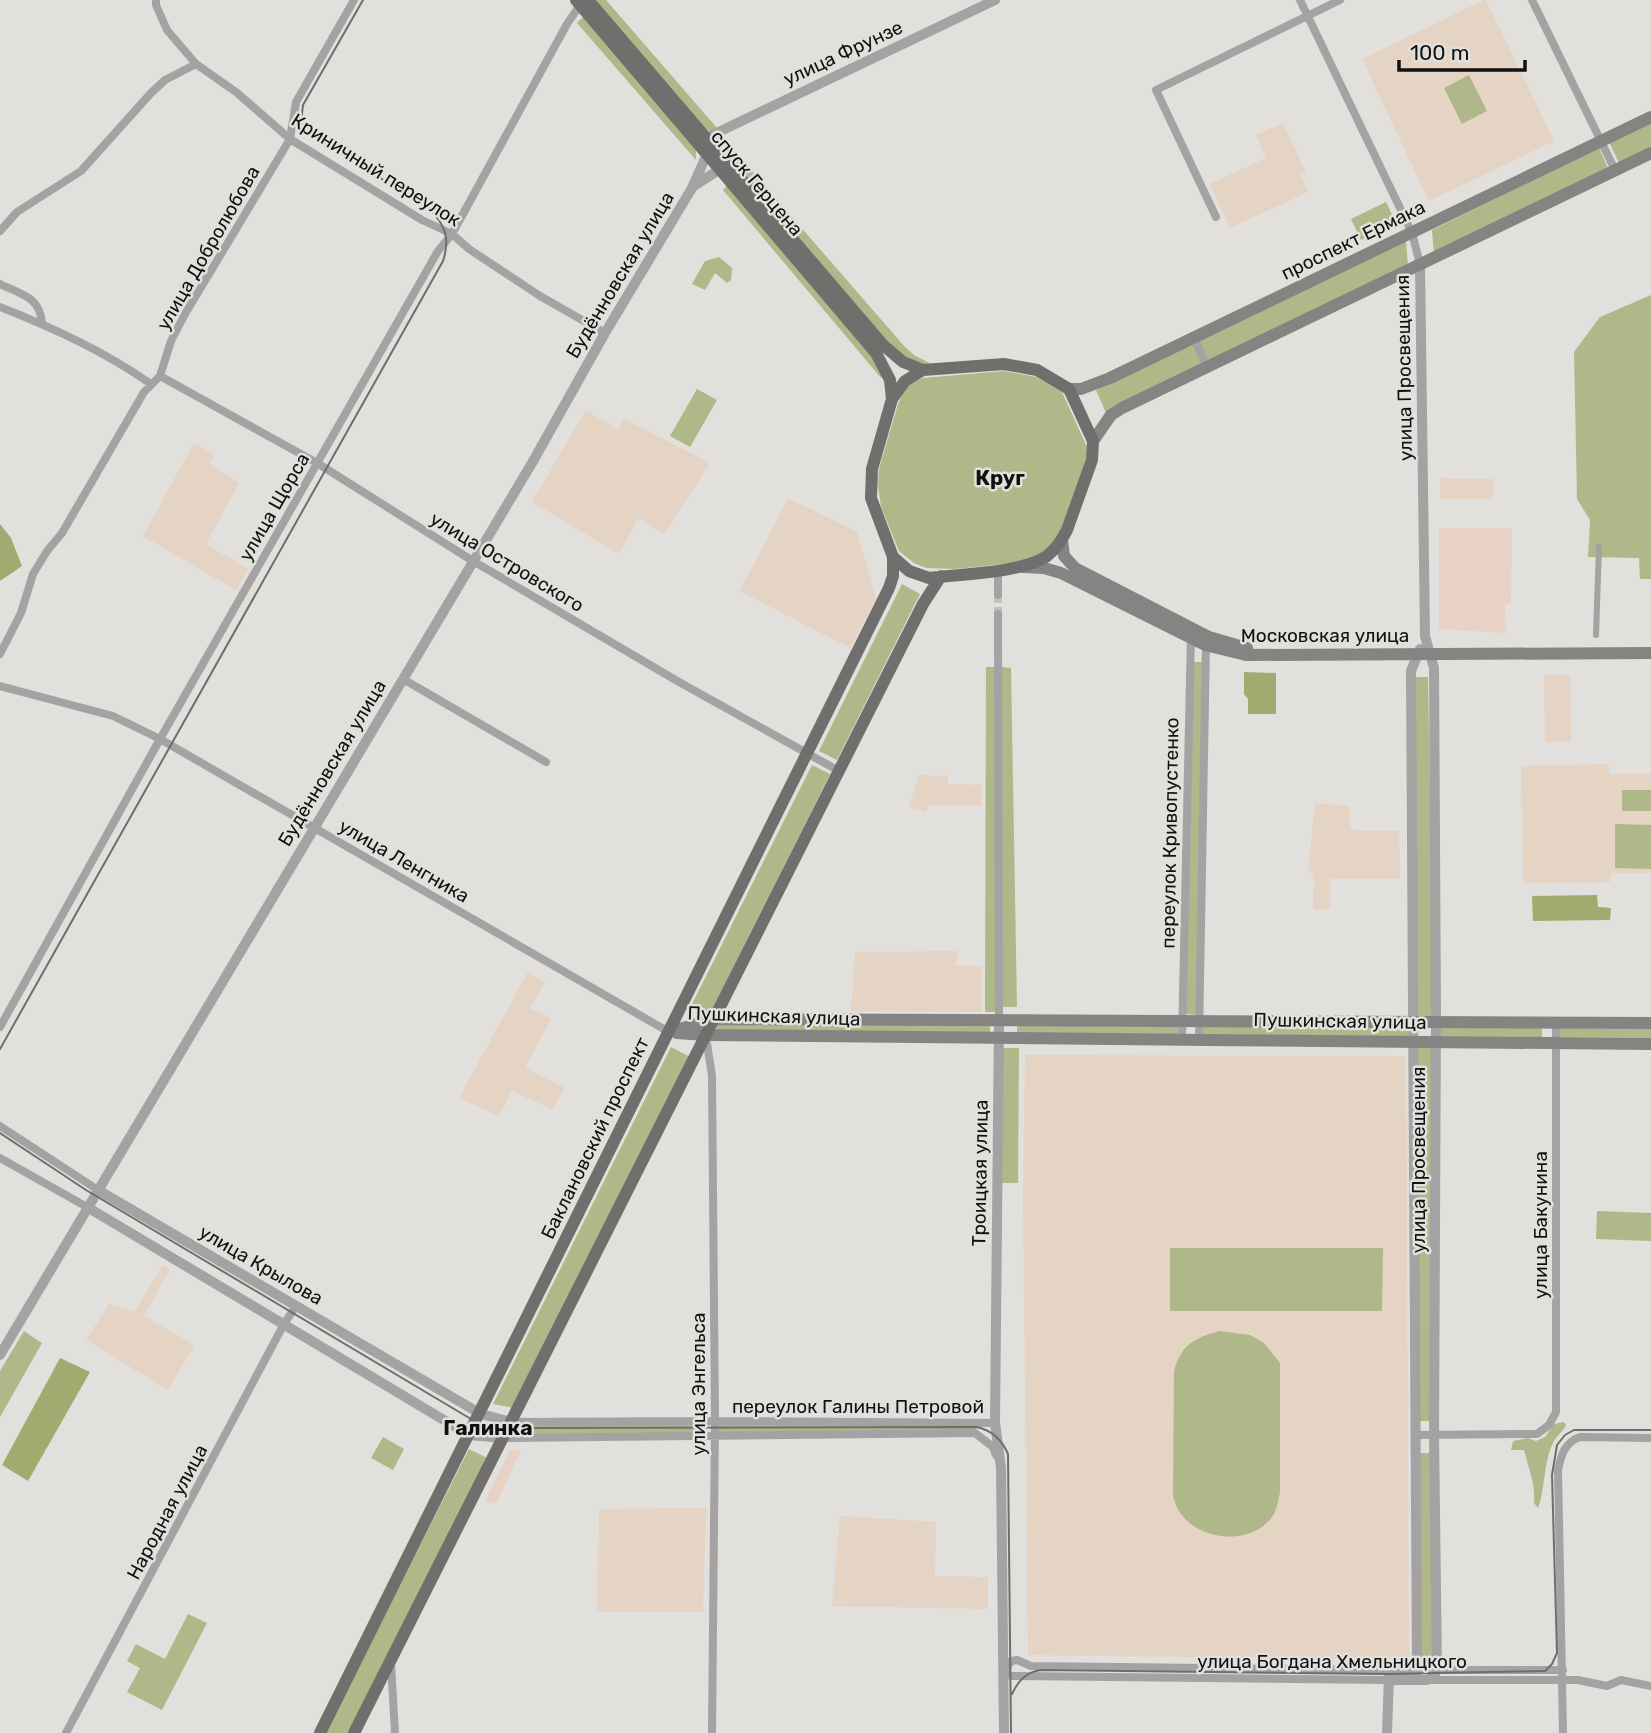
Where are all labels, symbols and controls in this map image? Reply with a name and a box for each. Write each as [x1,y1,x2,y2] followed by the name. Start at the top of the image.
[780,15,906,91] street label: улица Фрунзе
[1399,28,1525,72] scale bar
[1410,40,1469,65] text: 100 m
[287,108,465,232] street label: Криничный переулок
[706,125,808,241] street label: спуск Герцена
[152,162,264,334] street label: улица Добролюбова
[561,188,679,362] street label: Будённовская улица
[1277,195,1429,285] street label: проспект Ермака
[1391,275,1417,461] street label: улица Просвещения
[234,449,314,565] street label: улица Щорса
[975,465,1025,490] district label: Круг
[426,507,588,617] street label: улица Островского
[1241,624,1409,647] street label: Московская улица
[273,676,391,850] street label: Будённовская улица
[1156,717,1184,949] street label: переулок Кривопустенко
[335,814,473,908] street label: улица Ленгника
[687,1001,861,1031] street label: Пушкинская улица
[1253,1008,1427,1034] street label: Пушкинская улица
[536,1033,654,1243] street label: Баклановский проспект
[1407,1067,1430,1253] street label: улица Просвещения
[967,1099,993,1247] street label: Троицкая улица
[1529,1151,1552,1299] street label: улица Бакунина
[195,1220,327,1310] street label: улица Крылова
[687,1312,710,1456] street label: улица Энгельса
[732,1395,984,1418] street label: переулок Галины Петровой
[443,1415,533,1440] district label: Галинка
[122,1441,212,1583] street label: Народная улица
[1197,1650,1467,1673] street label: улица Богдана Хмельницкого

